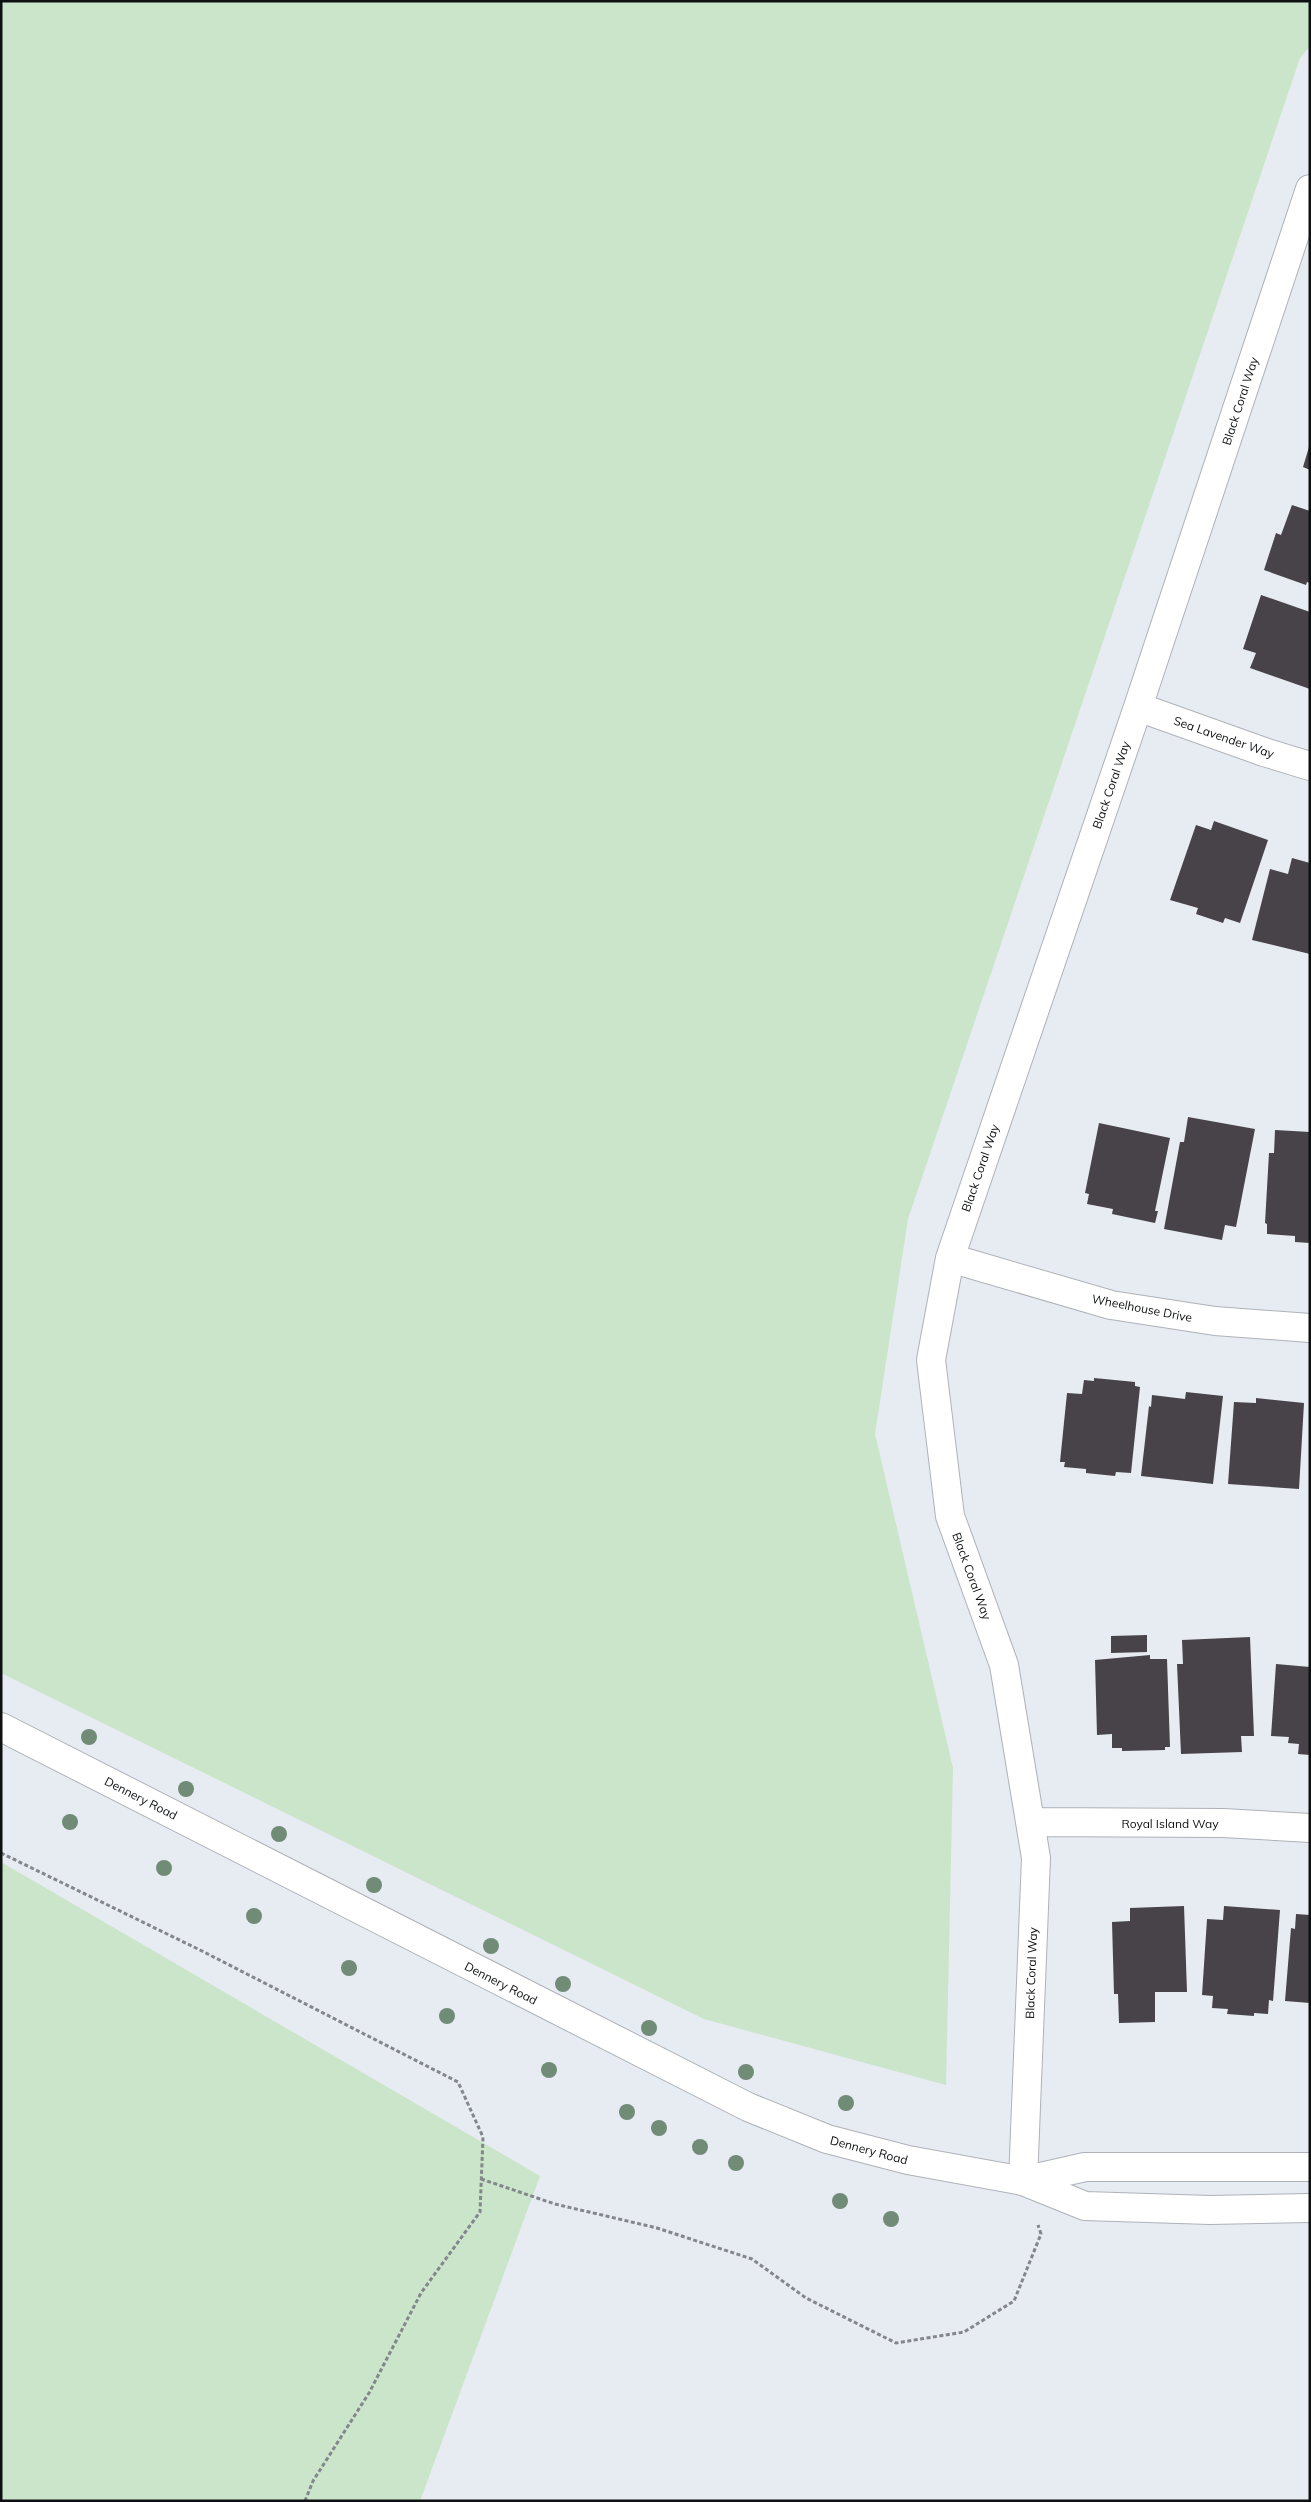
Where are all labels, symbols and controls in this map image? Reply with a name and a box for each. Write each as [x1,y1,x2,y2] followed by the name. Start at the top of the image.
[1219,354,1262,447] street label: Black Coral Way
[1172,713,1277,761] street label: Sea Lavender Way
[1089,739,1133,831] street label: Black Coral Way
[958,1122,1002,1214] street label: Black Coral Way
[1091,1291,1193,1325] street label: Wheelhouse Drive
[949,1530,995,1622] street label: Black Coral Way
[102,1773,180,1823] street label: Dennery Road
[1121,1816,1219,1831] street label: Royal Island Way
[1022,1926,1040,2019] street label: Black Coral Way
[462,1958,540,2008] street label: Dennery Road
[829,2132,909,2168] street label: Dennery Road

